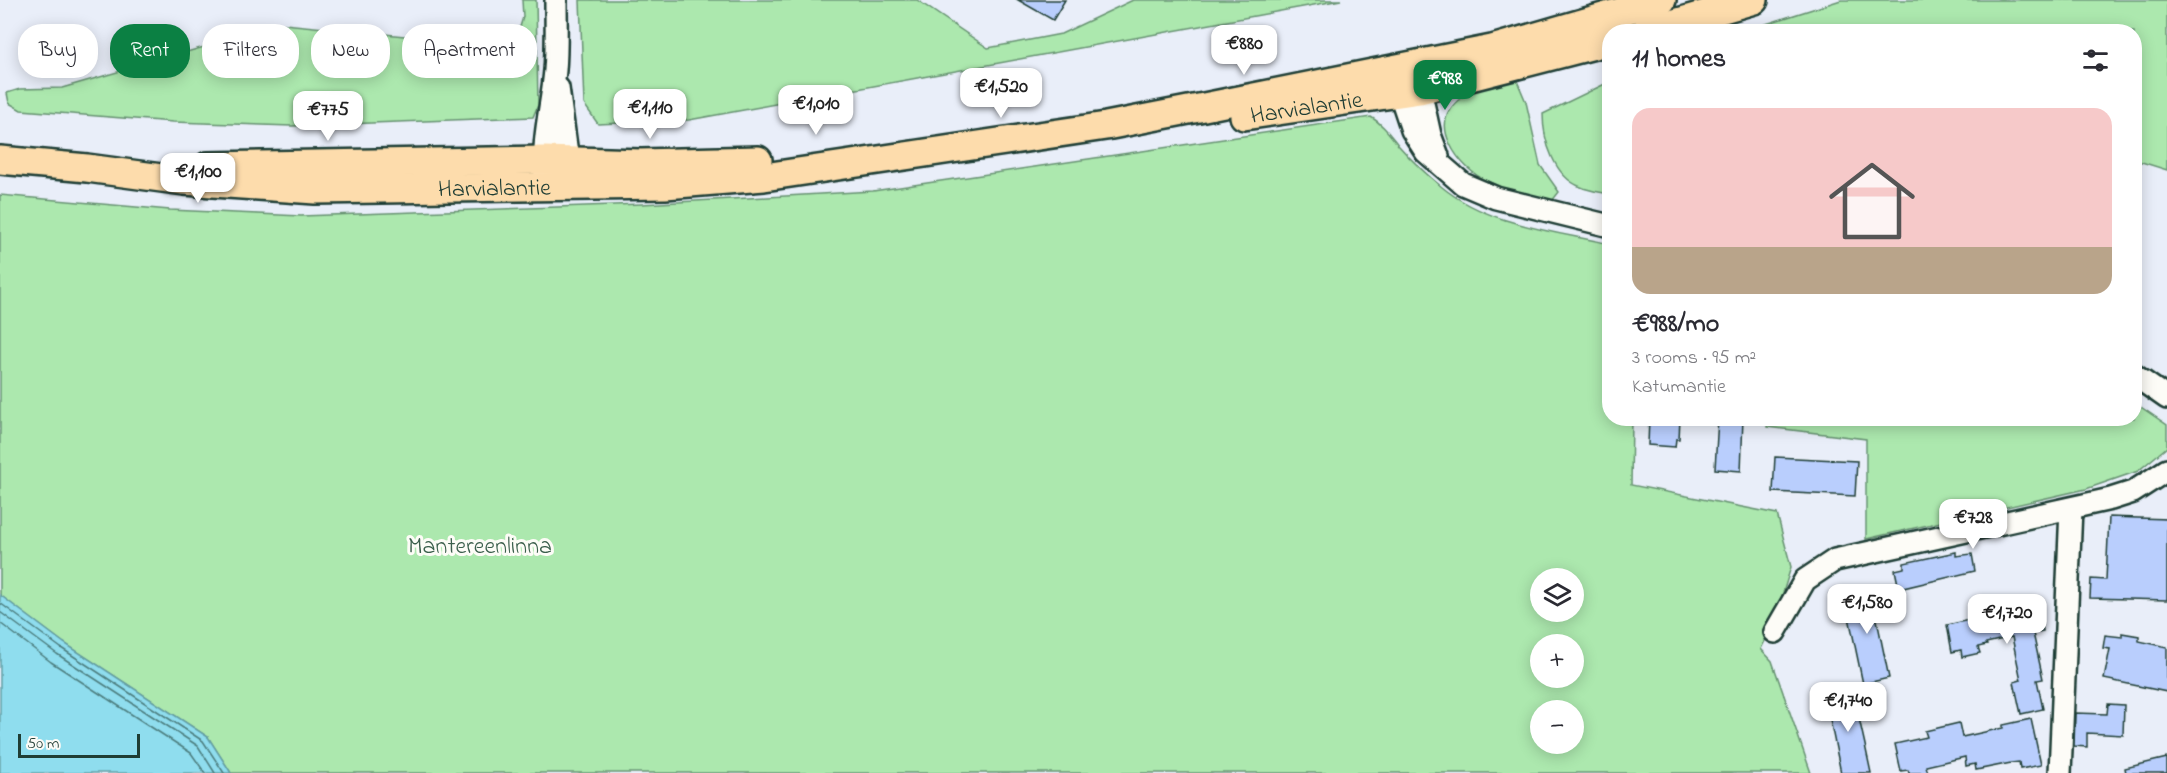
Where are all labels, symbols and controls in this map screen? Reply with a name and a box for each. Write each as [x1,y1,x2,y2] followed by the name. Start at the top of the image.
[18,24,98,78] chip: Buy
[110,24,190,78] chip: Rent
[202,24,299,78] chip: Filters
[311,24,390,78] chip: New
[402,24,537,78] chip: Apartment
[1208,25,1280,76] pin: €880
[1225,30,1263,59] text: €880
[1632,41,1726,79] text: 11 homes
[2079,44,2112,77] icon: filters
[1409,60,1481,111] pin: €988
[1428,65,1462,94] text: €988
[952,68,1050,119] pin: €1,520
[974,73,1028,102] text: €1,520
[1248,84,1365,135] street label: Harvialantie
[767,85,865,136] pin: €1,010
[601,89,699,140] pin: €1,110
[792,90,840,119] text: €1,010
[292,91,364,142] pin: €775
[627,94,673,123] text: €1,110
[307,96,349,125] text: €775
[1818,147,1926,255] icon: home
[149,153,247,204] pin: €1,100
[174,158,222,187] text: €1,100
[438,172,551,208] street label: Harvialantie
[1632,306,1719,344] text: €988/mo
[1632,344,1756,373] text: 3 rooms · 95 m²
[1632,373,1726,402] text: Katumantie
[1937,499,2009,550] pin: €728
[1953,504,1993,533] text: €728
[408,530,552,565] park label: Mantereenlinna
[1530,568,1584,754] map controls
[1530,568,1584,622] button: layers
[1818,584,1916,635] pin: €1,580
[1841,589,1893,618] text: €1,580
[1958,594,2056,645] pin: €1,720
[1982,599,2032,628] text: €1,720
[1530,634,1584,688] button: +
[1799,682,1897,733] pin: €1,740
[1824,687,1872,716] text: €1,740
[1530,700,1584,754] button: −
[18,731,140,758] scale bar
[27,732,59,756] text: 50 m

